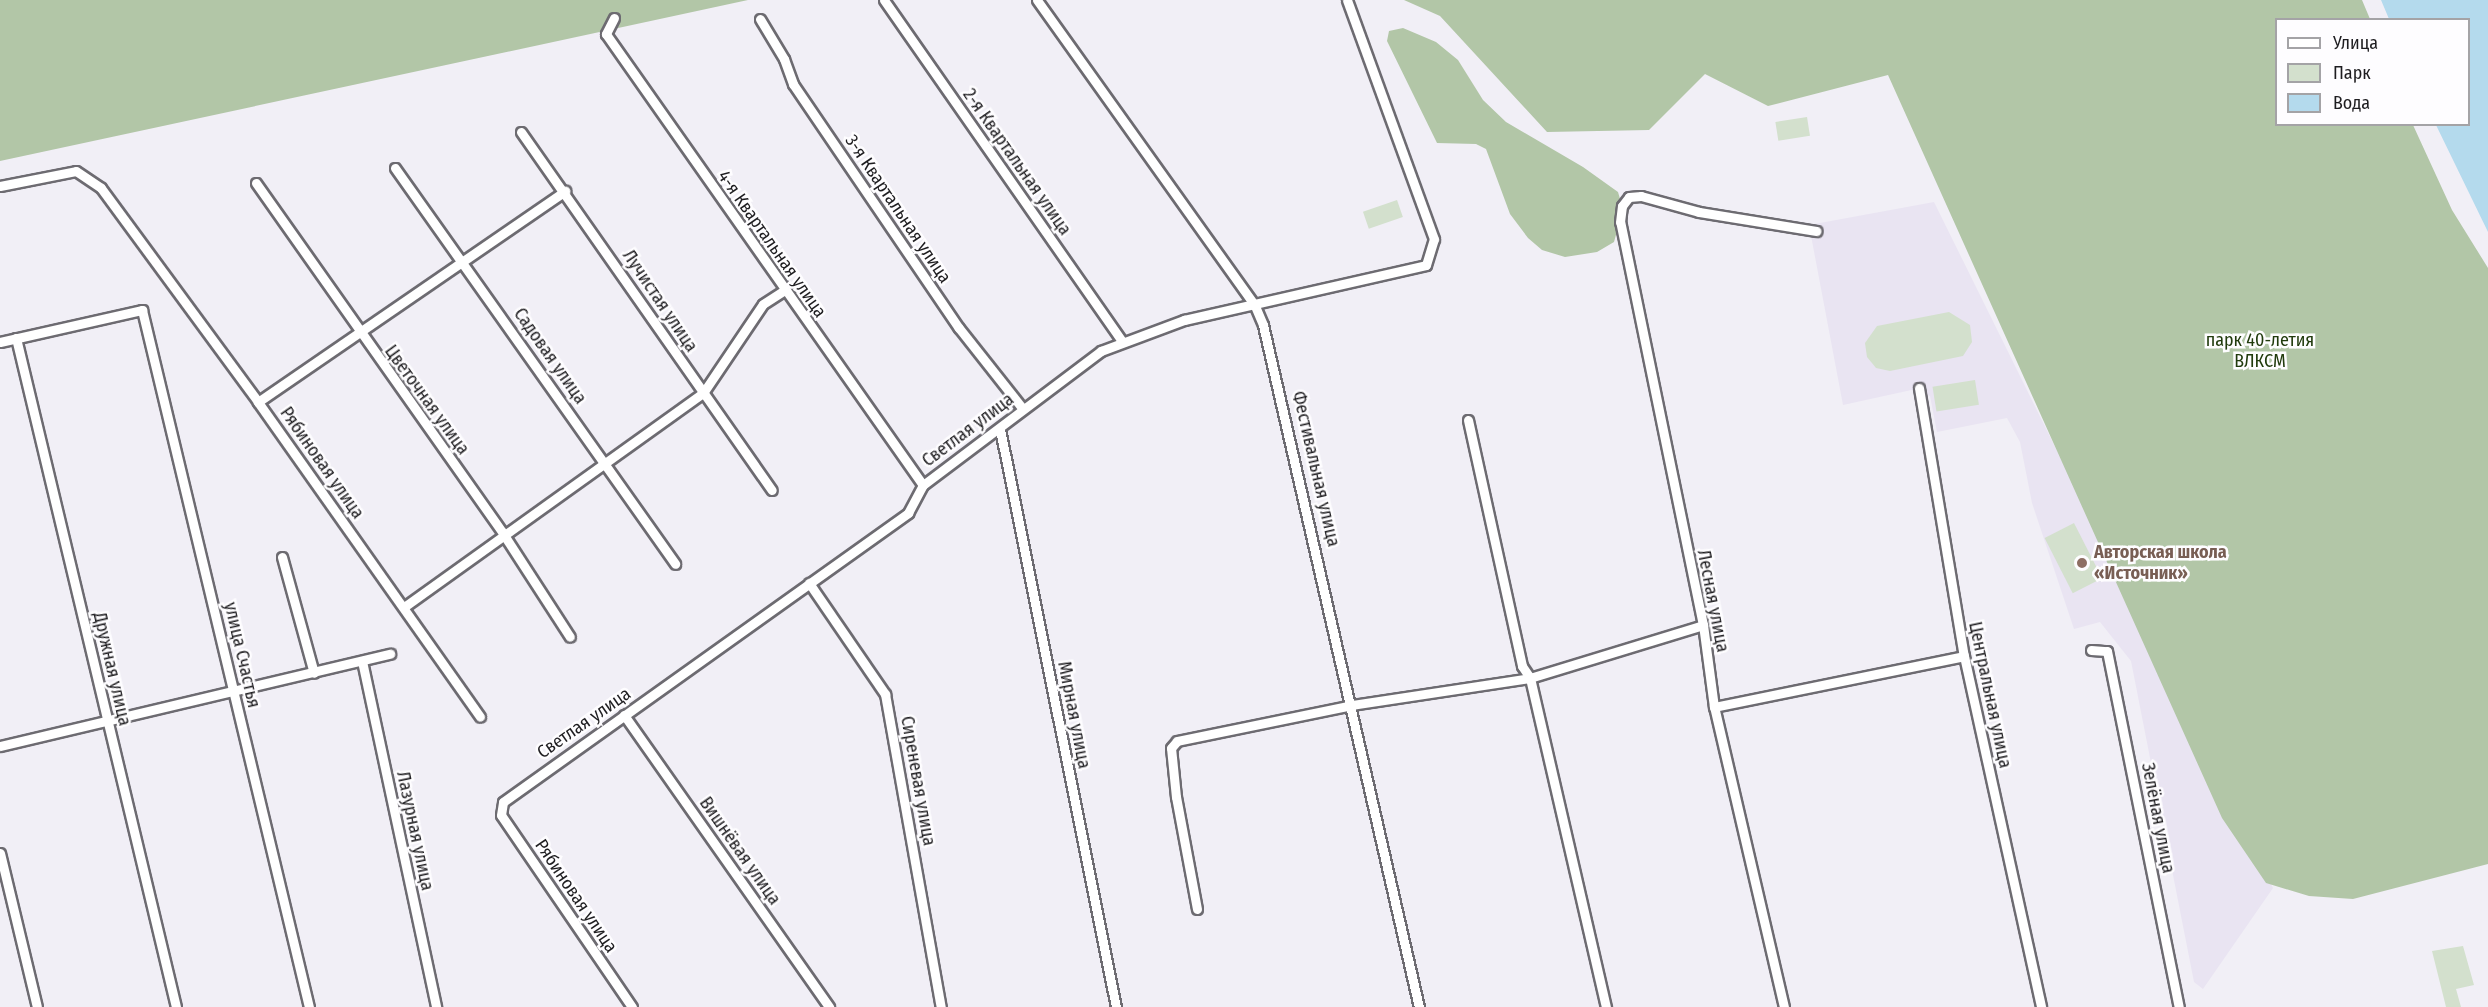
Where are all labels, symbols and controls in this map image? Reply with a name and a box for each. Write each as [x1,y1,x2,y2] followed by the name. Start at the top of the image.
[2275,18,2470,126] legend
[2333,32,2378,54] text: Улица
[2333,62,2371,84] text: Парк
[958,85,1076,239] street label: 2-я Квартальная улица
[2333,92,2370,114] text: Вода
[840,131,956,287] street label: 3-я Квартальная улица
[713,166,831,322] street label: 4-я Квартальная улица
[618,246,702,356] street label: Лучистая улица
[509,304,591,408] street label: Садовая улица
[2206,330,2314,372] park label: парк 40-летия ВЛКСМ
[380,341,474,459] street label: Цветочная улица
[918,389,1018,471] street label: Светлая улица
[1288,389,1344,549] street label: Фестивальная улица
[275,403,369,523] street label: Рябиновая улица
[2094,542,2227,584] place label: Авторская школа «Источник»
[1692,548,1734,654] street label: Лесная улица
[2075,556,2089,570] marker: Авторская школа «Источник»
[219,600,265,710] street label: улица Счастья
[88,610,136,728] street label: Дружная улица
[1964,620,2016,770] street label: Центральная улица
[1053,660,1095,770] street label: Мирная улица
[533,683,635,763] street label: Светлая улица
[896,714,940,848] street label: Сиреневая улица
[2137,761,2179,875] street label: Зелёная улица
[392,769,438,893] street label: Лазурная улица
[695,793,785,909] street label: Вишнёвая улица
[530,835,622,957] street label: Рябиновая улица

